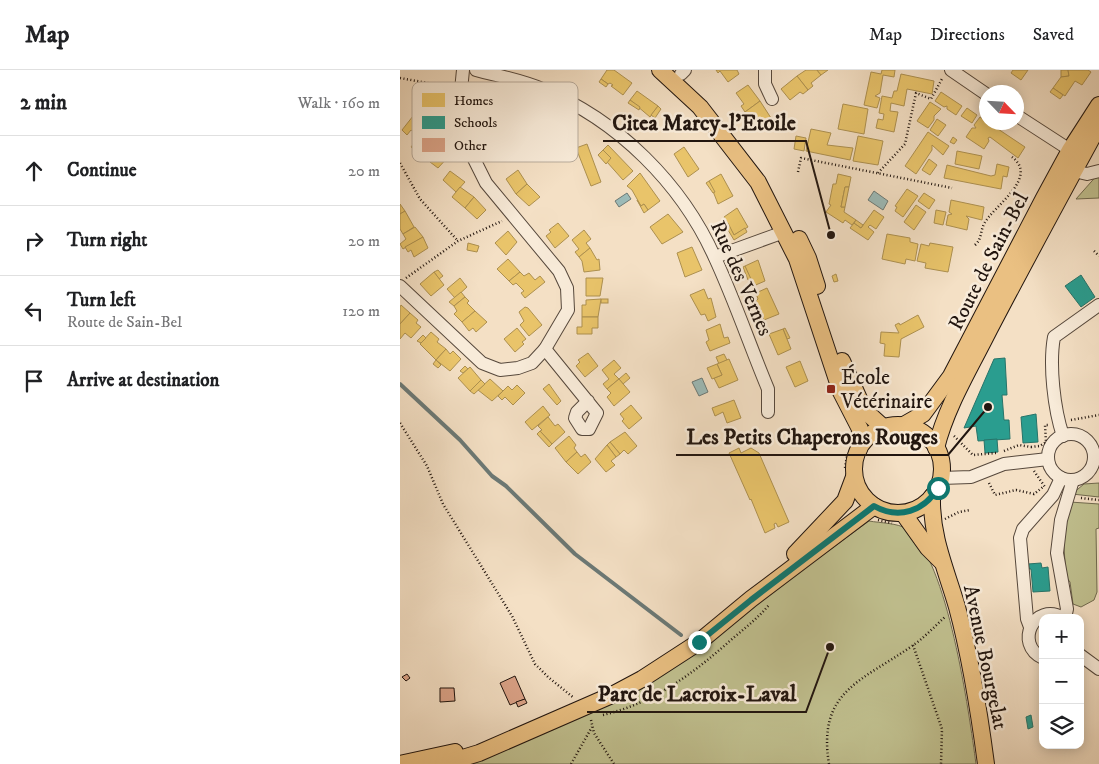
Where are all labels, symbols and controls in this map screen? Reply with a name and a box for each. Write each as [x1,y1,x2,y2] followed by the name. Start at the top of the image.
[25,20,69,50] text: Map
[869,24,902,46] text: Map
[930,24,1005,46] text: Directions
[1033,24,1074,46] text: Saved
[412,82,578,162] legend
[979,85,1024,130] north arrow
[20,90,67,116] text: 2 min
[454,92,494,110] text: Homes
[298,93,380,113] text: Walk · 160 m
[603,104,806,141] callout: Citea Marcy-l'Etoile
[612,110,796,137] text: Citea Marcy-l'Etoile
[454,114,497,132] text: Schools
[454,137,487,155] text: Other
[20,157,48,185] icon: ahead
[67,159,137,182] text: Continue
[348,161,380,181] text: 20 m
[943,188,1035,335] street label: Route de Sain-Bel
[704,217,778,340] street label: Rue des Vernes
[20,227,48,255] icon: right
[67,229,147,252] text: Turn right
[348,231,380,251] text: 20 m
[67,289,136,312] text: Turn left
[20,297,48,325] icon: left
[342,301,380,321] text: 120 m
[67,312,182,332] text: Route de Sain-Bel
[840,364,933,415] place label: École Vétérinaire
[20,367,48,395] icon: arrive
[67,369,219,392] text: Arrive at destination
[825,383,837,395] marker: École Vétérinaire
[676,418,948,455] callout: Les Petits Chaperons Rouges
[686,424,938,451] text: Les Petits Chaperons Rouges
[927,477,950,500] route start
[957,582,1013,732] street label: Avenue Bourgelat
[1039,614,1084,749] map controls
[1039,614,1084,659] button: +
[688,631,711,654] route end
[1039,659,1084,704] button: −
[587,675,806,712] callout: Parc de Lacroix-Laval
[598,681,797,708] text: Parc de Lacroix-Laval
[1039,704,1084,749] button: layers

